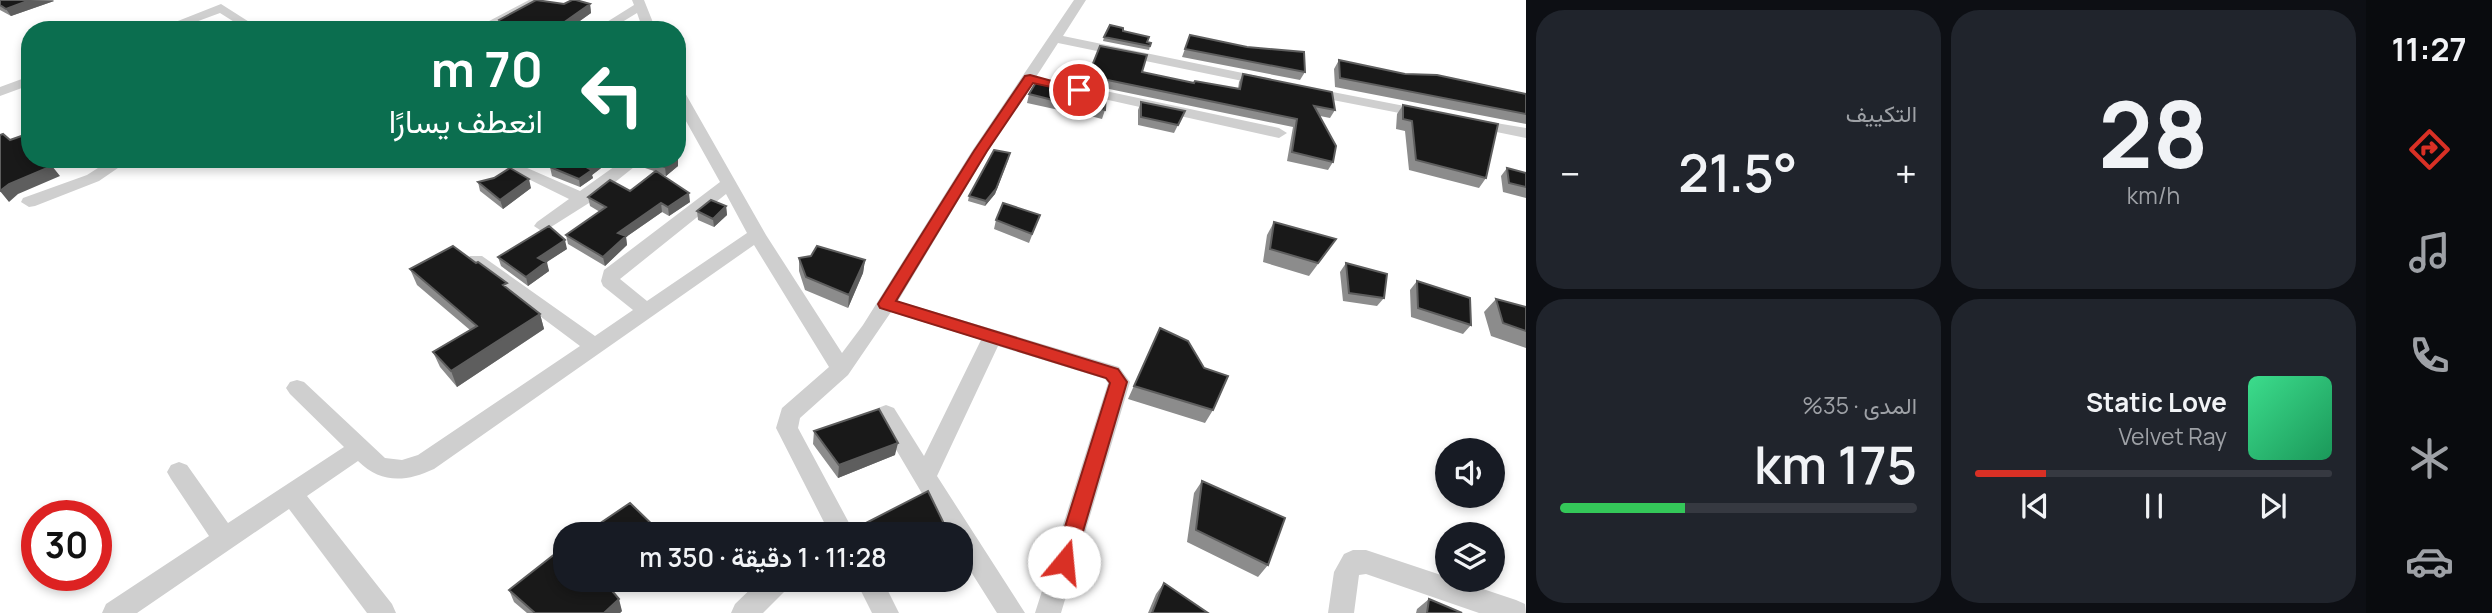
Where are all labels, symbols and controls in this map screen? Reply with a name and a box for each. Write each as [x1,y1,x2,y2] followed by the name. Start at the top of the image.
[2391,27,2467,71] text: 11:27
[431,35,543,102] text: 70 m
[567,49,658,140] icon: left
[1049,60,1109,120] pin
[1060,71,1098,109] icon: arrive
[2099,71,2208,195] text: 28
[1846,97,1917,129] text: التكييف
[389,99,543,143] text: انعطف يسارًا
[2405,125,2454,174] icon: directions
[1678,137,1797,208] text: 21.5°
[1560,147,1581,199] text: −
[1895,147,1917,199] text: +
[2127,179,2180,211] text: km/h
[2405,228,2454,277] icon: music
[2405,331,2454,380] icon: phone
[2086,384,2227,420] text: Static Love
[1802,389,1917,421] text: المدى · 35%
[2118,420,2227,452] text: Velvet Ray
[1754,429,1917,500] text: 175 km
[2405,434,2454,483] icon: climate
[1435,438,1505,592] map controls
[1435,438,1505,508] button: sound
[2016,487,2054,525] icon: previous
[2135,487,2173,525] icon: pause
[2254,487,2292,525] icon: next
[21,500,112,591] speed limit sign: 30
[1435,522,1505,592] button: layers
[1027,525,1101,599] position arrow
[2405,537,2454,586] icon: car
[639,539,887,575] text: 11:28 · 1 دقيقة · 350 m

